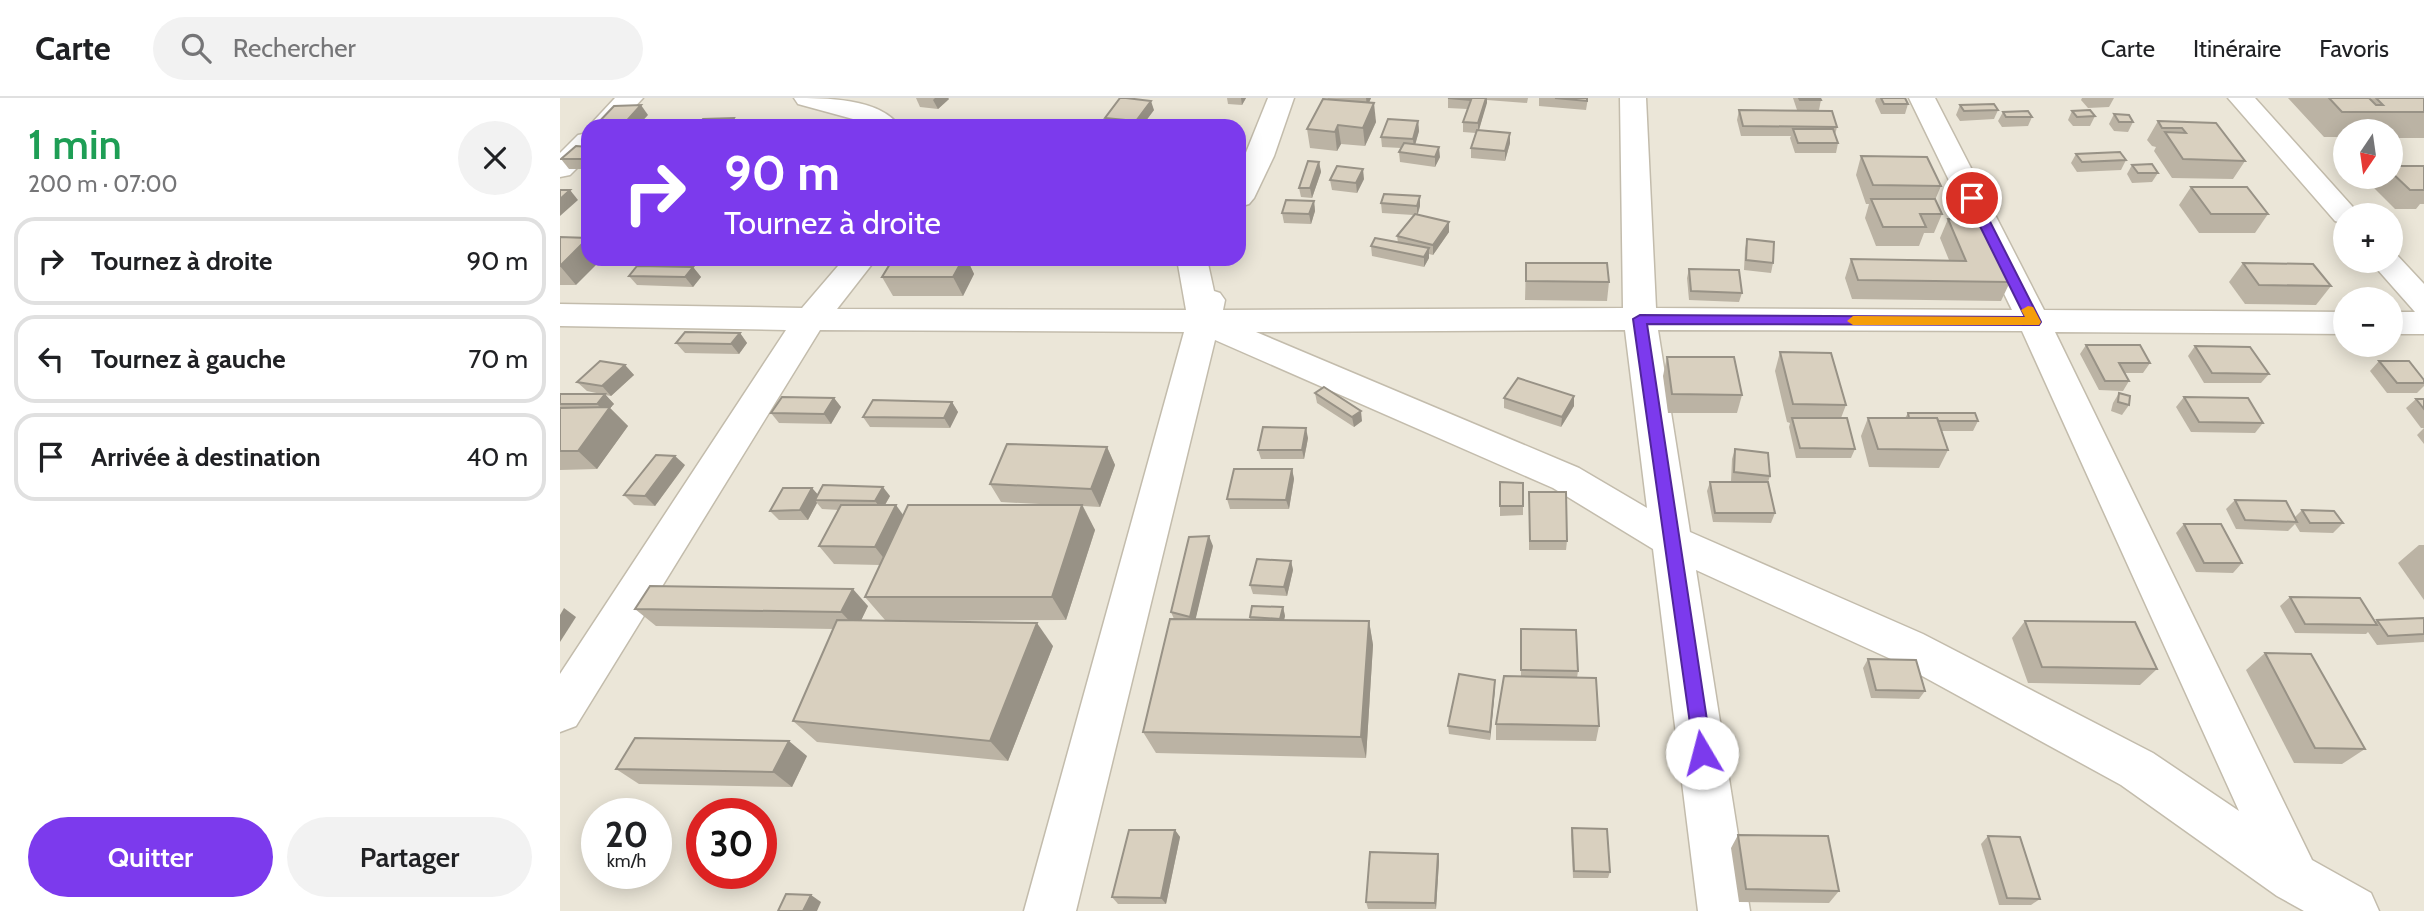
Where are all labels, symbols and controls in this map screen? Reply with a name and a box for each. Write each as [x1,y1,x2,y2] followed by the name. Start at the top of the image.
[153,17,643,80] search box
[35,28,111,68] text: Carte
[177,29,215,67] icon: search
[233,32,356,64] text: Rechercher
[2101,34,2155,63] text: Carte
[2193,34,2281,63] text: Itinéraire
[2319,34,2389,63] text: Favoris
[28,118,122,170] text: 1 min
[2333,119,2403,189] north arrow
[2333,119,2403,357] map controls
[458,121,532,195] button: close
[724,143,840,202] text: 90 m
[609,147,700,238] icon: right
[1942,168,2002,228] pin
[28,170,178,198] text: 200 m · 07:00
[1953,179,1991,217] icon: arrive
[724,203,941,242] text: Tournez à droite
[2333,203,2403,273] button: +
[32,242,70,280] icon: right
[91,245,273,277] text: Tournez à droite
[466,245,528,277] text: 90 m
[2333,287,2403,357] button: −
[32,340,70,378] icon: left
[91,343,286,375] text: Tournez à gauche
[468,343,528,375] text: 70 m
[32,438,70,476] icon: arrive
[91,441,321,473] text: Arrivée à destination
[466,441,528,473] text: 40 m
[1665,716,1739,790] position arrow
[686,798,777,889] speed limit sign: 30
[605,813,648,856] text: 20
[28,817,273,897] button: Quitter
[287,817,532,897] button: Partager
[607,850,646,872] text: km/h

